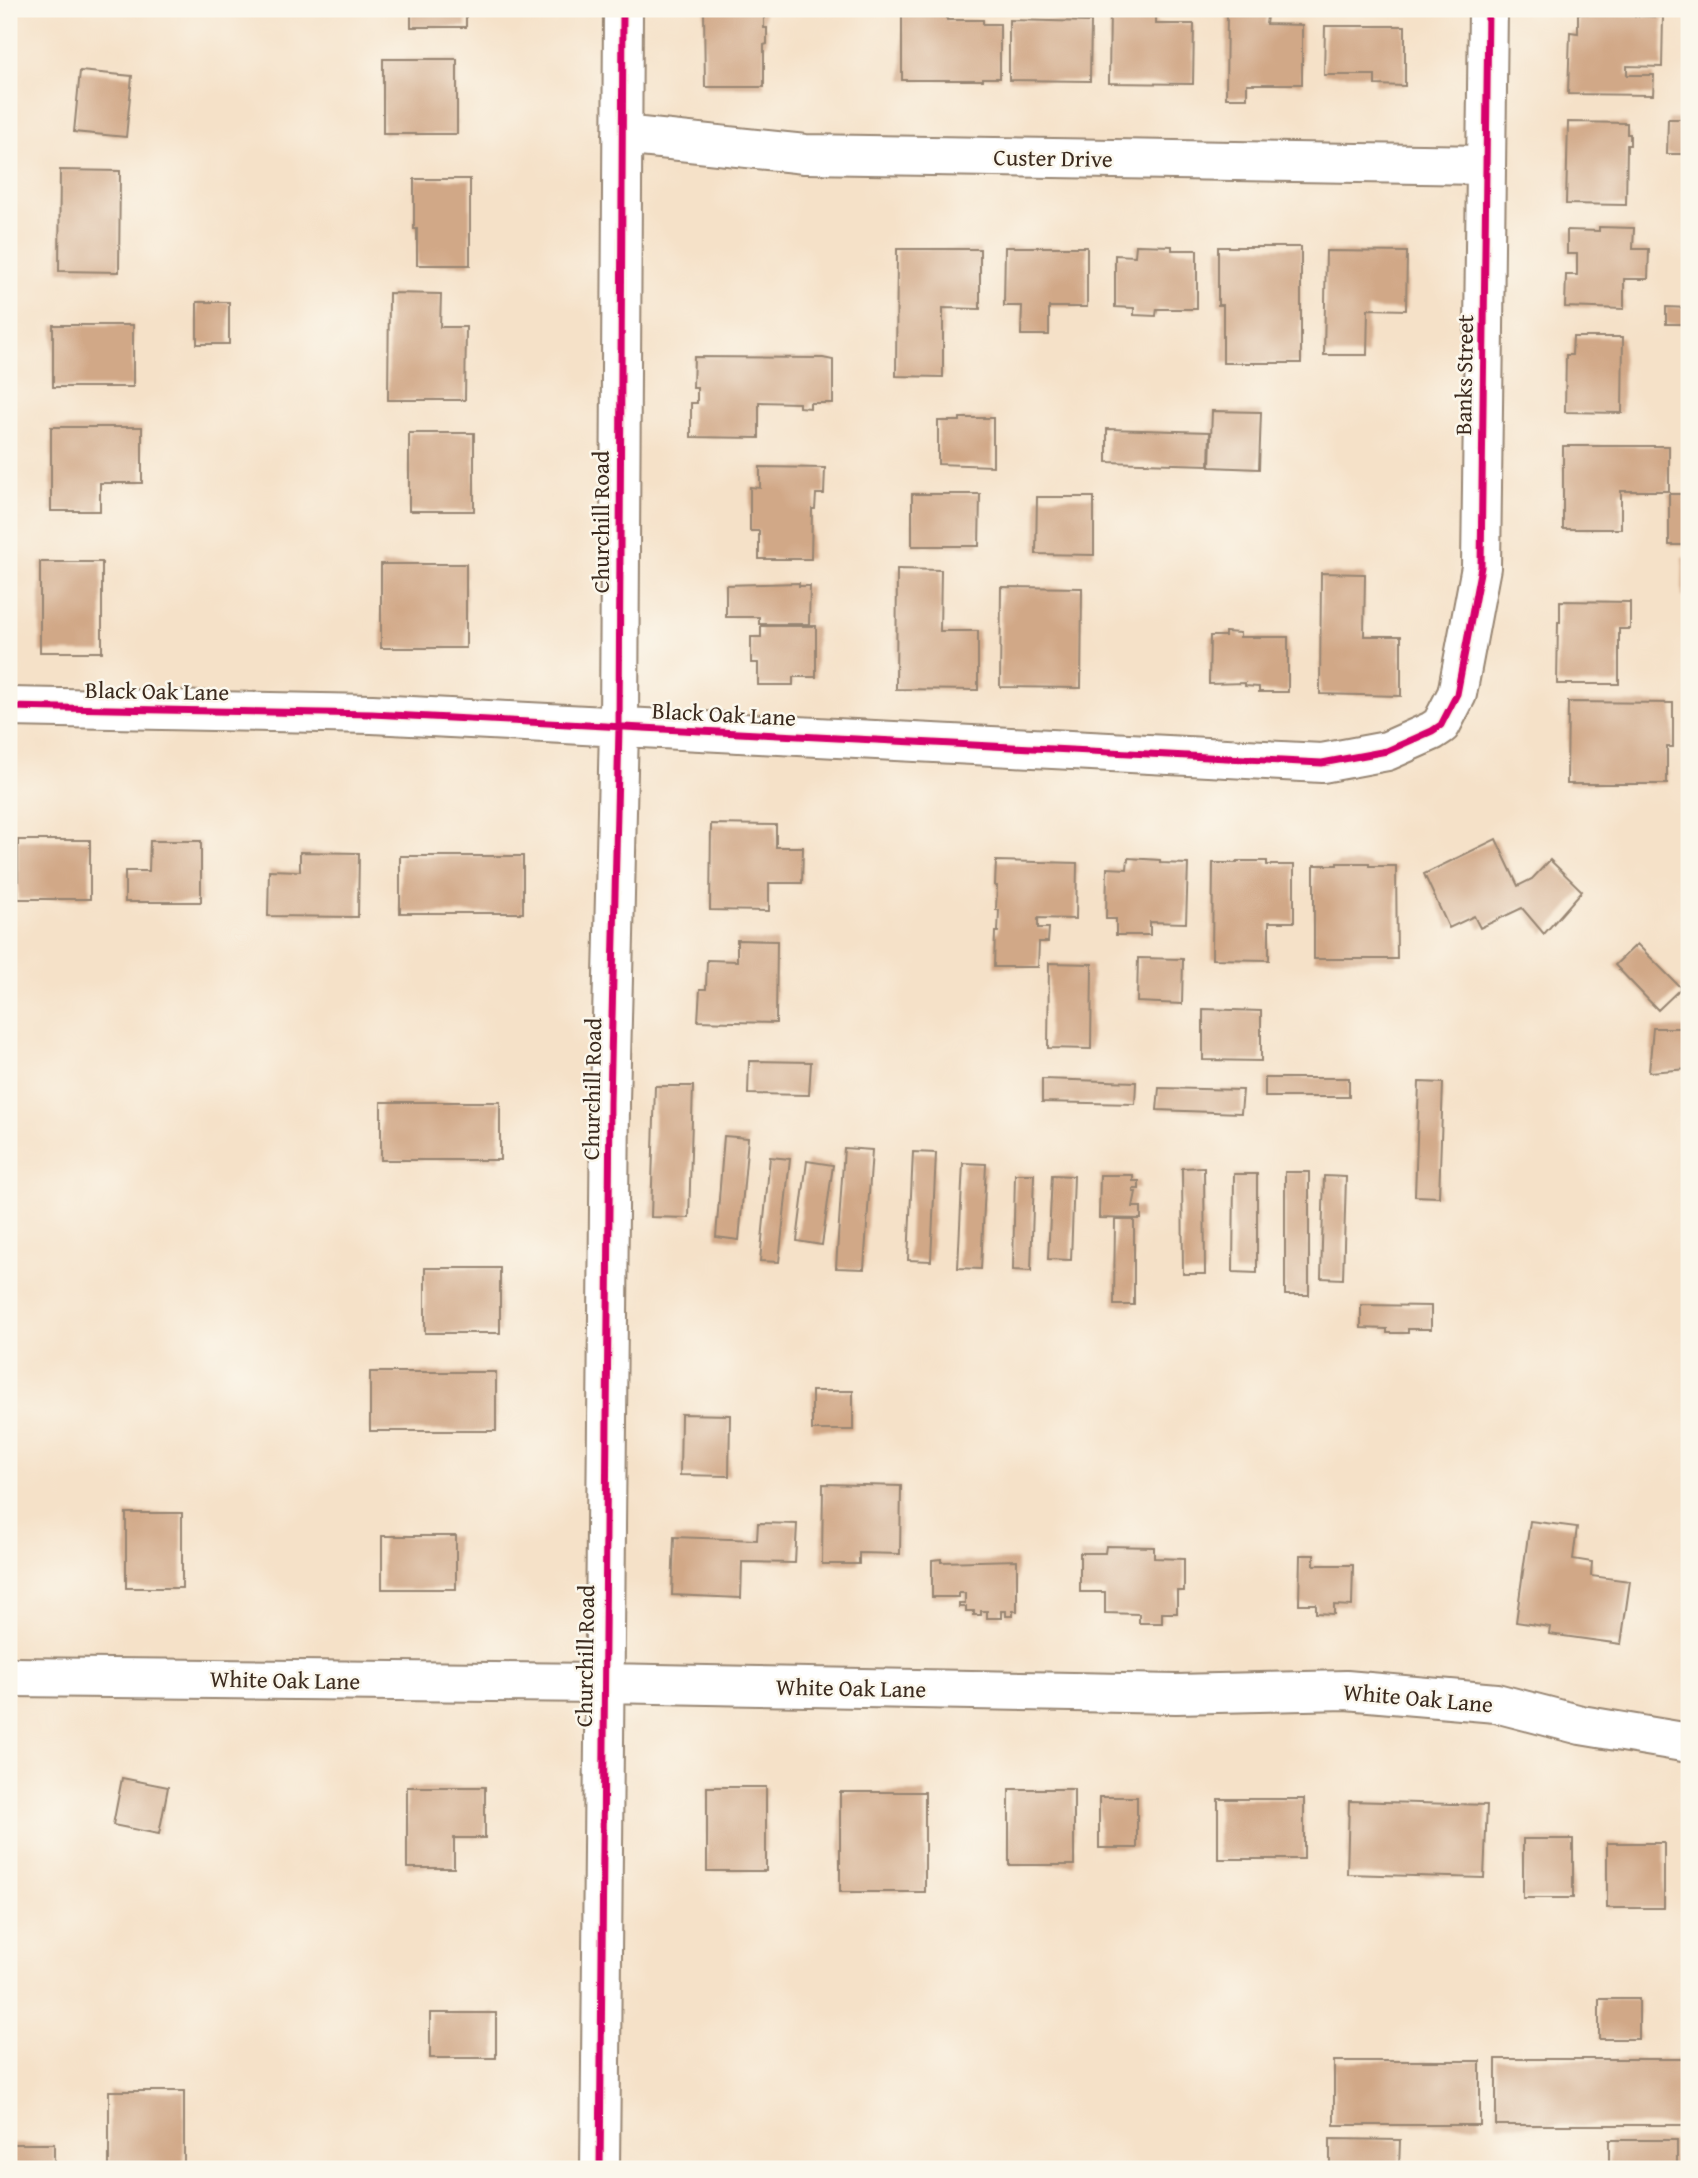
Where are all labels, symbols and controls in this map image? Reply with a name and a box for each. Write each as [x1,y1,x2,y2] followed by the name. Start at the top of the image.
[993,140,1113,175] street label: Custer Drive
[1446,314,1481,436] street label: Banks Street
[584,450,617,593] street label: Churchill Road
[85,673,229,708] street label: Black Oak Lane
[651,693,797,734] street label: Black Oak Lane
[574,1017,609,1160] street label: Churchill Road
[567,1584,602,1727] street label: Churchill Road
[210,1662,360,1697] street label: White Oak Lane
[776,1670,926,1705] street label: White Oak Lane
[1342,1675,1494,1720] street label: White Oak Lane

